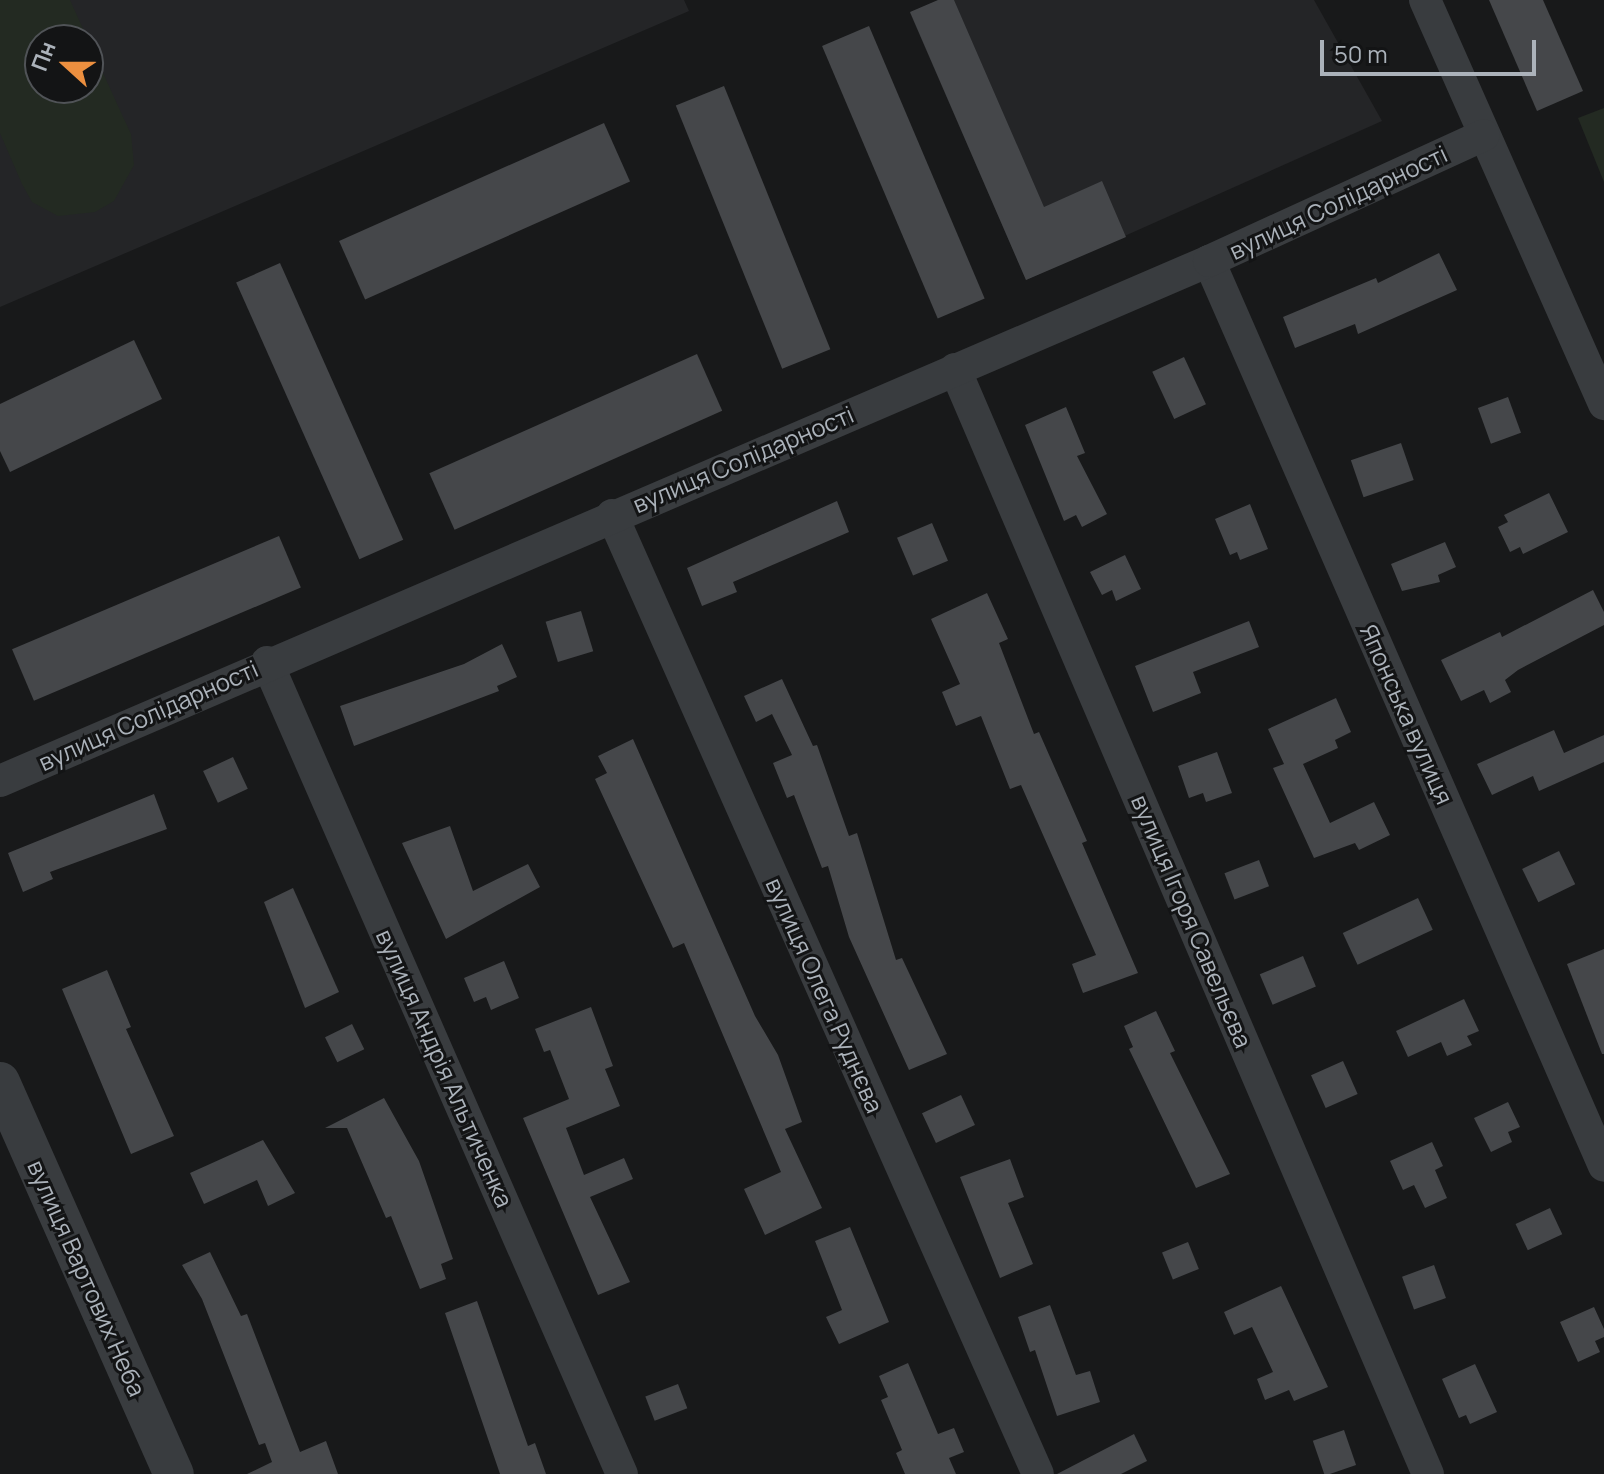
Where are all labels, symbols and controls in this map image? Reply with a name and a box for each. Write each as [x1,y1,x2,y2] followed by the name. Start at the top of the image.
[24,24,104,104] north arrow
[1324,24,1540,74] scale bar
[24,37,63,75] text: Пн
[1334,37,1388,70] text: 50 m
[1224,139,1452,265] street label: вулиця Солідарності
[628,399,858,519] street label: вулиця Солідарності
[1354,620,1460,808] street label: Японська вулиця
[34,654,262,776] street label: вулиця Солідарності
[1126,790,1258,1052] street label: вулиця Ігоря Савельєва
[760,873,890,1117] street label: вулиця Олега Руднєва
[371,925,519,1211] street label: вулиця Андрія Альтиченка
[22,1155,152,1401] street label: вулиця Вартових Неба

